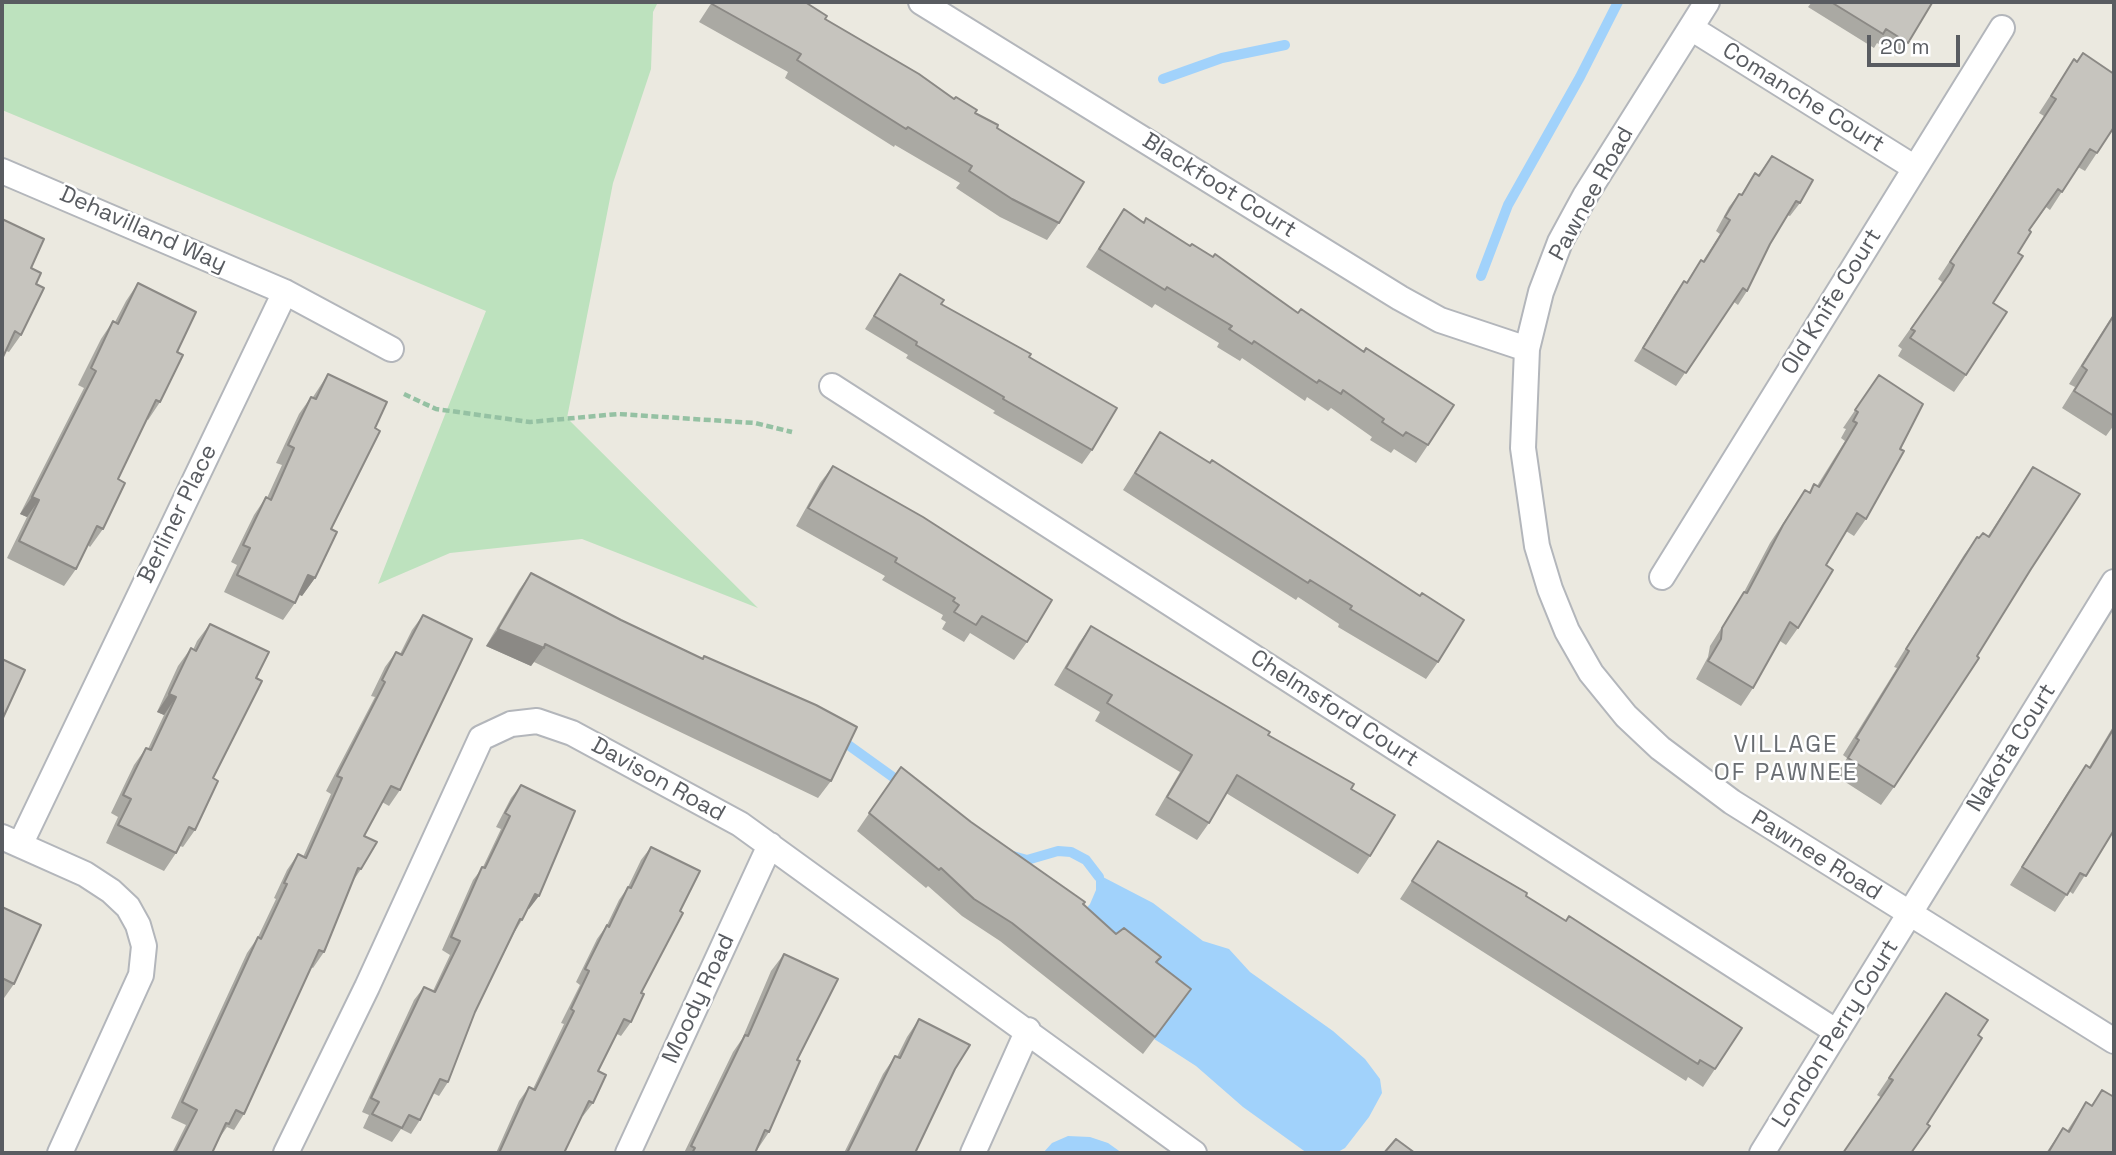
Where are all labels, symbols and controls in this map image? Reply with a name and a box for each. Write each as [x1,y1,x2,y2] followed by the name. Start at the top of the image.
[1871,21,1964,65] scale bar
[1880,33,1930,60] text: 20 m
[1717,37,1889,159] street label: Comanche Court
[1544,122,1640,266] street label: Pawnee Road
[1137,128,1301,244] street label: Blackfoot Court
[55,181,231,279] street label: Dehavilland Way
[1776,224,1888,380] street label: Old Knife Court
[133,440,223,588] street label: Berliner Place
[1245,644,1423,774] street label: Chelmsford Court
[1962,679,2062,817] street label: Nakota Court
[1715,731,1857,787] district label: VILLAGE OF PAWNEE
[586,732,730,828] street label: Davison Road
[1746,805,1886,907] street label: Pawnee Road
[657,930,741,1068] street label: Moody Road
[1767,935,1905,1133] street label: London Perry Court

